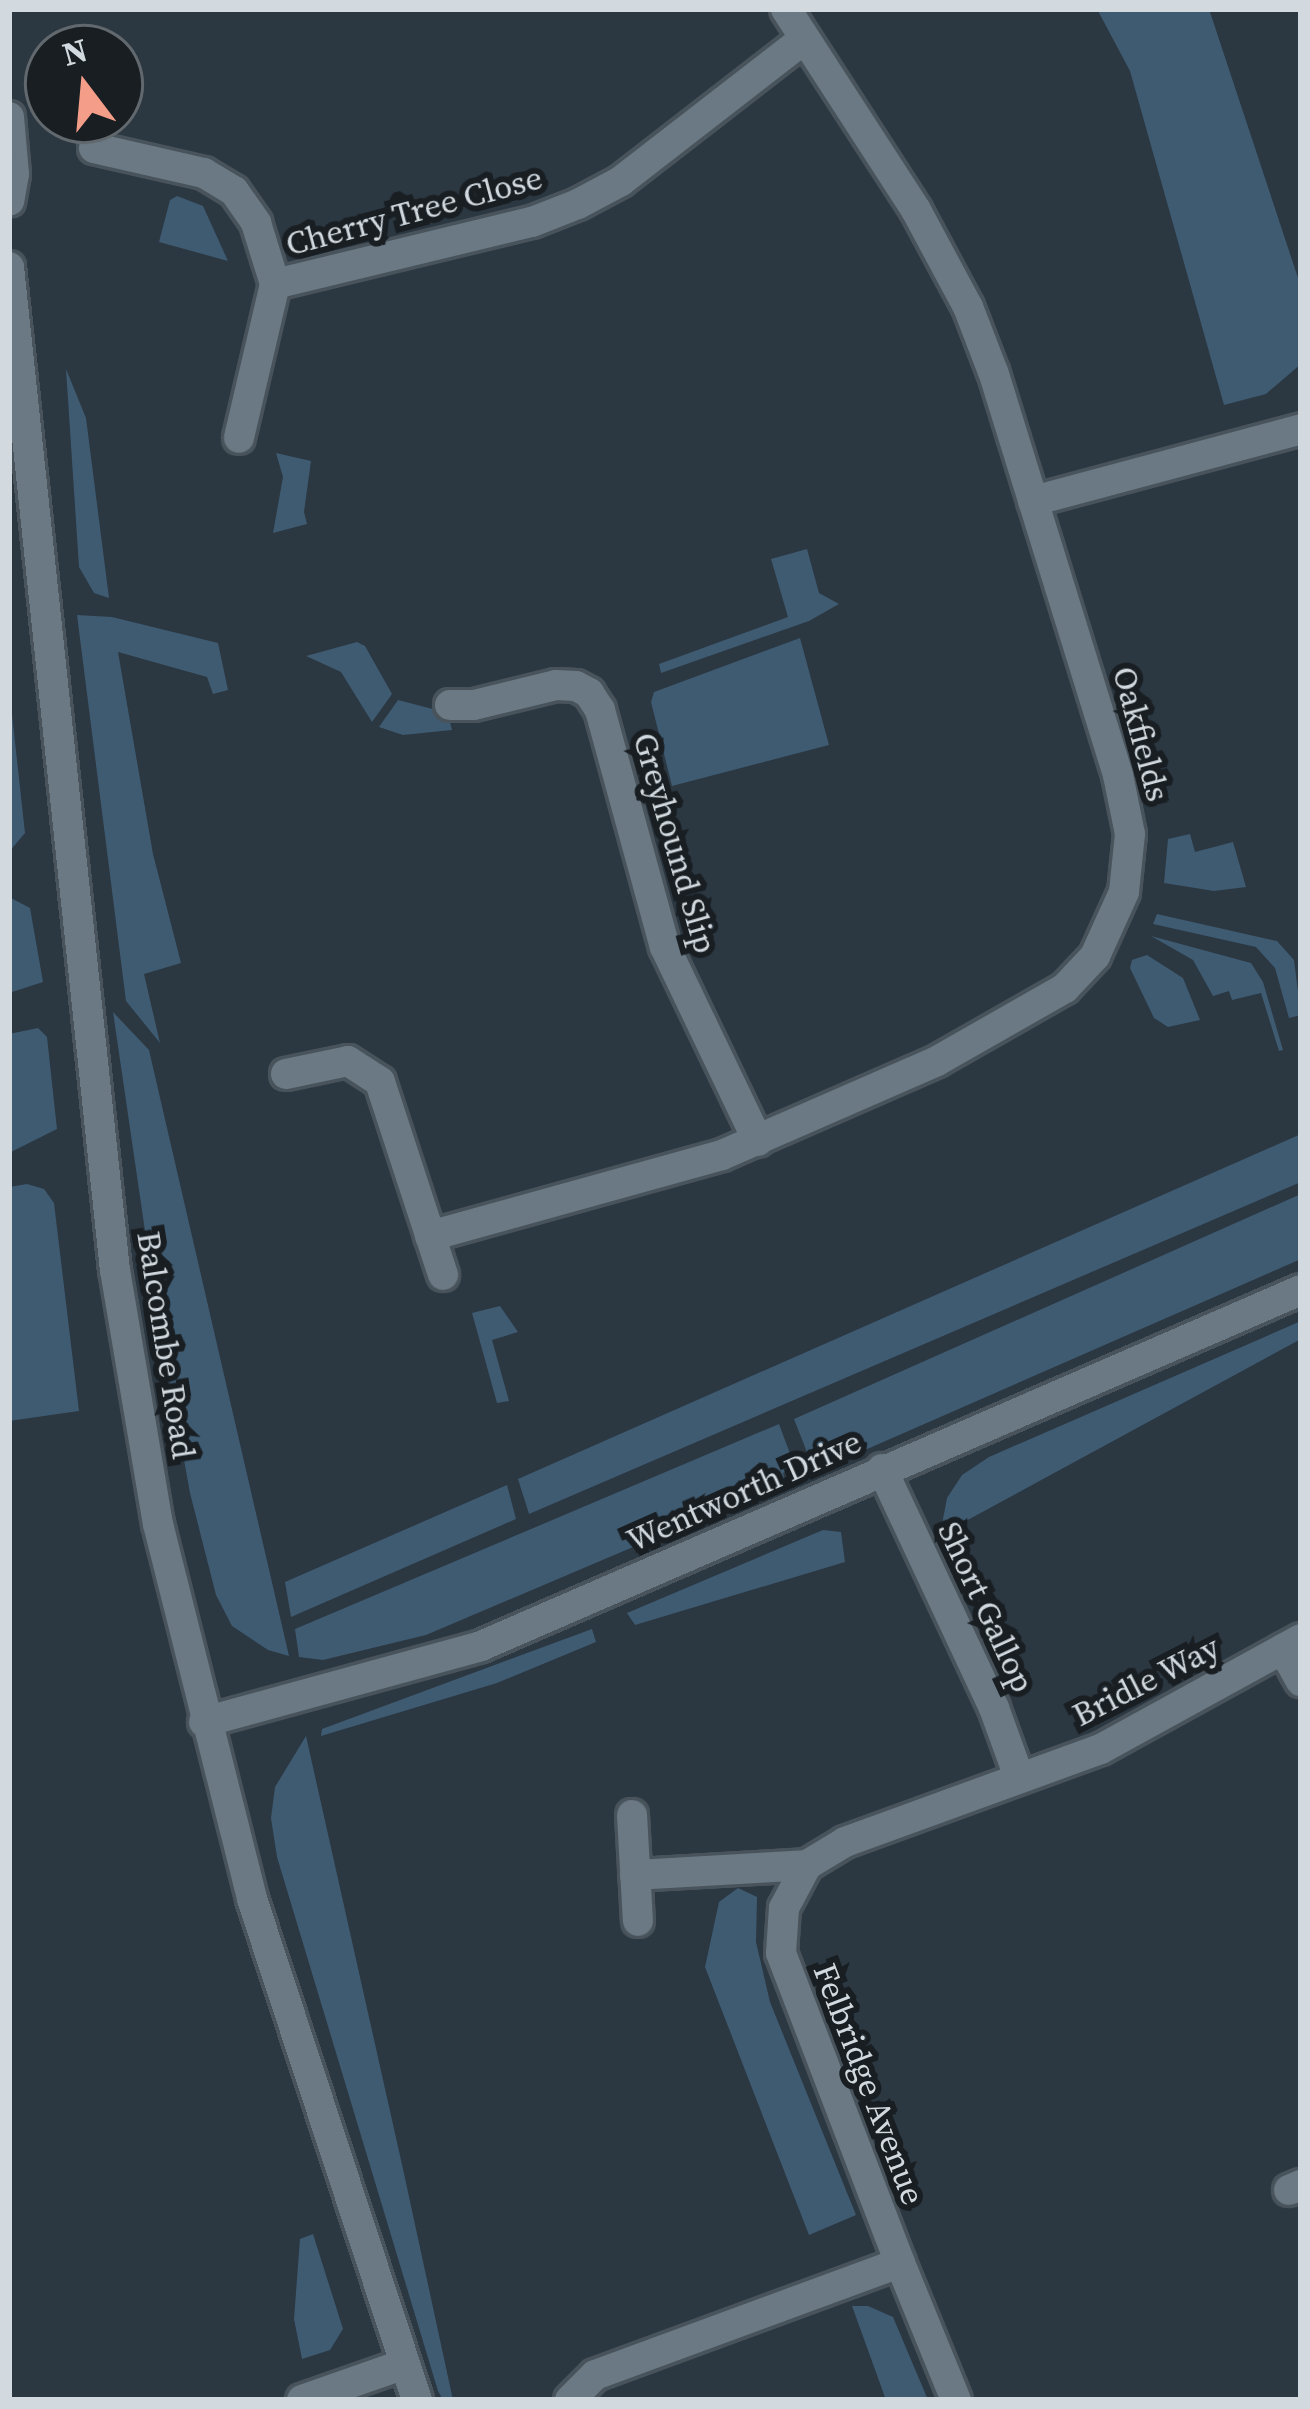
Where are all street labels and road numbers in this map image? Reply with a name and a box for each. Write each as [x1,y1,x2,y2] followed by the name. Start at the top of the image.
[281,158,547,264] street label: Cherry Tree Close
[1104,662,1178,806] street label: Oakfields
[625,728,725,958] street label: Greyhound Slip
[128,1228,204,1462] street label: Balcombe Road
[621,1422,867,1560] street label: Wentworth Drive
[929,1515,1043,1699] street label: Short Gallop
[1066,1627,1226,1735] street label: Bridle Way
[805,1958,933,2210] street label: Felbridge Avenue

